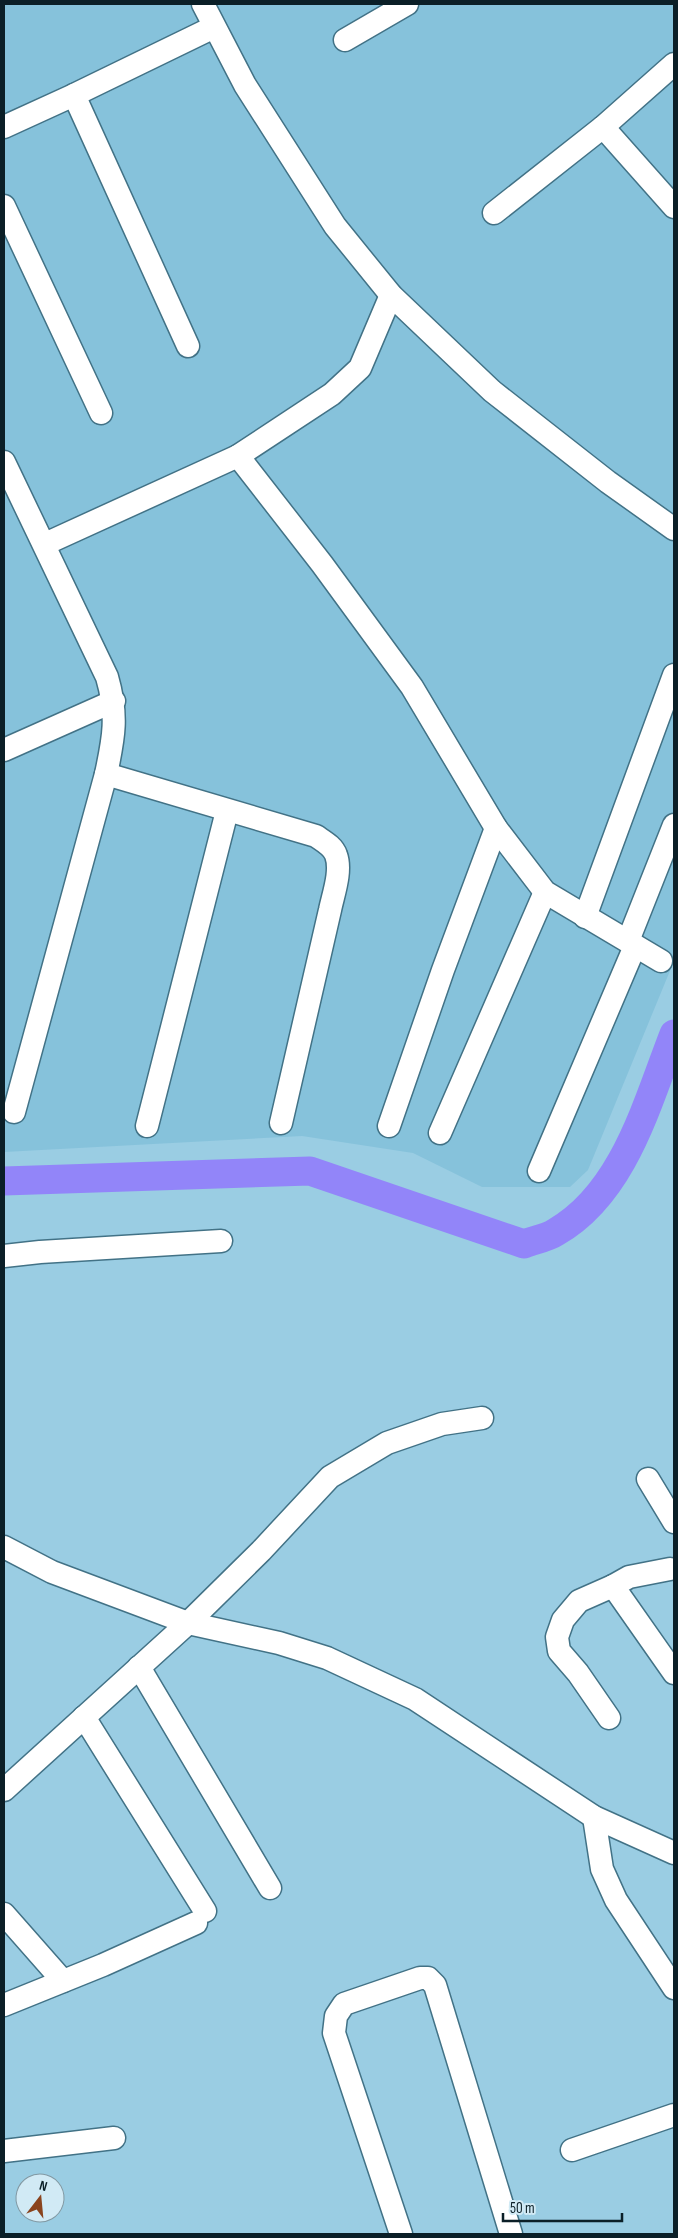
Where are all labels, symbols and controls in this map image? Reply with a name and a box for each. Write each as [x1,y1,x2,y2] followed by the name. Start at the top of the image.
[15,2173,65,2223] north arrow
[38,2177,49,2195] text: N
[503,2190,622,2222] scale bar
[510,2199,535,2218] text: 50 m

